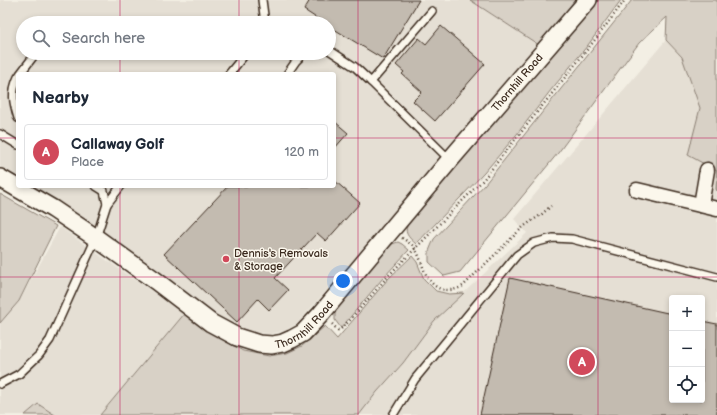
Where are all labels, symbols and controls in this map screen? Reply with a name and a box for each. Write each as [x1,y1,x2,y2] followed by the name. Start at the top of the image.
[16,16,336,60] search box
[30,27,52,49] icon: search
[62,29,145,48] text: Search here
[488,51,545,114] street label: Thornhill Road
[32,88,89,108] text: Nearby
[71,135,164,154] text: Callaway Golf
[42,144,50,160] text: A
[284,144,319,160] text: 120 m
[71,154,104,170] text: Place
[234,247,328,273] place label: Dennis's Removals & Storage
[221,254,231,264] marker: Dennis's Removals & Storage
[333,271,353,291] your location
[669,295,705,403] map controls
[669,295,705,331] button: +
[274,298,336,351] street label: Thornhill Road
[669,331,705,367] button: −
[569,347,595,377] pin: A
[669,367,705,403] button: locate

